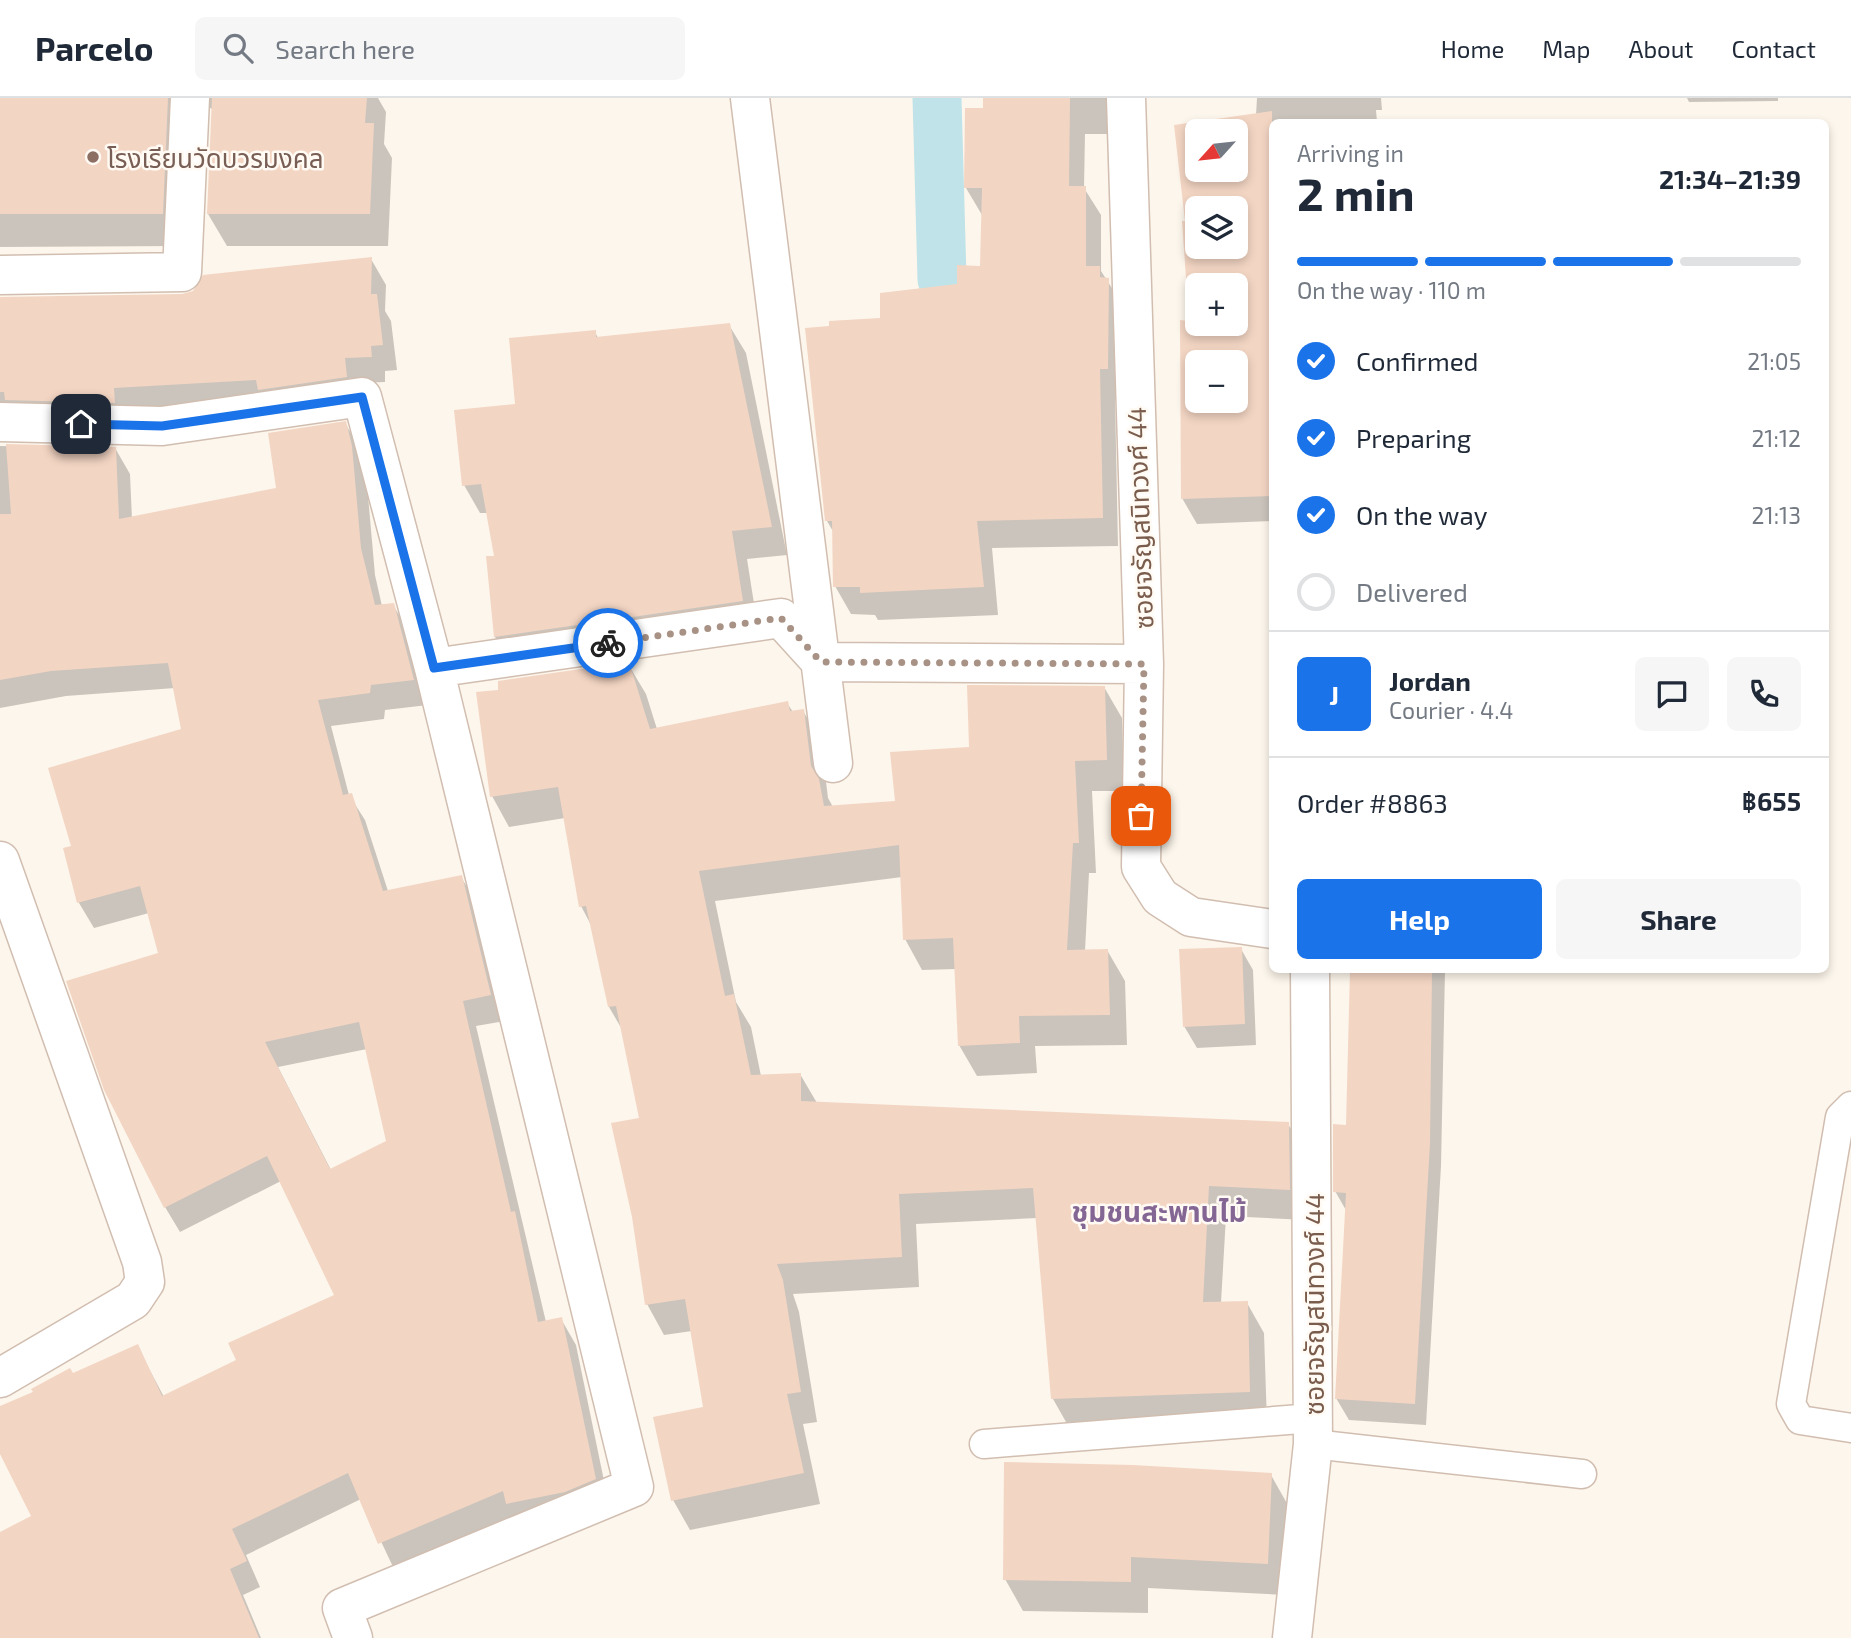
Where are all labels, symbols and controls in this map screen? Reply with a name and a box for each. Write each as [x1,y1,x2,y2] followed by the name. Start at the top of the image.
[195,17,685,80] search box
[35,28,153,68] text: Parcelo
[219,29,257,67] icon: search
[275,33,415,64] text: Search here
[1441,34,1504,63] text: Home
[1542,34,1590,63] text: Map
[1628,34,1694,63] text: About
[1732,34,1816,63] text: Contact
[1185,119,1248,182] north arrow
[1185,119,1248,413] map controls
[1297,139,1404,167] text: Arriving in
[107,142,324,173] place label: โรงเรียนวัดบวรมงคล
[85,149,101,165] marker: โรงเรียนวัดบวรมงคล
[1659,163,1801,194] text: 21:34–21:39
[1297,165,1415,220] text: 2 min
[1185,196,1248,259] button: layers
[1185,273,1248,336] button: +
[1297,276,1486,304] text: On the way · 110 m
[1297,342,1335,380] icon: check
[1356,345,1479,376] text: Confirmed
[1747,347,1801,375] text: 21:05
[1185,350,1248,413] button: −
[51,394,111,454] pin
[62,405,100,443] icon: home
[1120,406,1158,630] street label: ซอยจรัญสนิทวงศ์ 44
[1297,419,1335,457] icon: check
[1356,422,1471,453] text: Preparing
[1751,424,1801,452] text: 21:12
[1297,496,1335,534] icon: check
[1356,499,1487,530] text: On the way
[1752,501,1801,529] text: 21:13
[1356,576,1468,607] text: Delivered
[573,608,643,678] courier
[589,624,627,662] icon: bike
[1635,657,1709,731] button: chat
[1727,657,1801,731] button: phone
[1389,665,1471,696] text: Jordan
[1329,679,1339,710] text: J
[1389,696,1513,724] text: Courier · 4.4
[1742,785,1801,816] text: ฿655
[1111,786,1171,846] pin
[1297,787,1448,818] text: Order #8863
[1122,797,1160,835] icon: bag
[1297,879,1542,959] button: Help
[1556,879,1801,959] button: Share
[1298,1193,1329,1415] street label: ซอยจรัญสนิทวงศ์ 44
[1071,1194,1247,1229] district label: ชุมชนสะพานไม้

